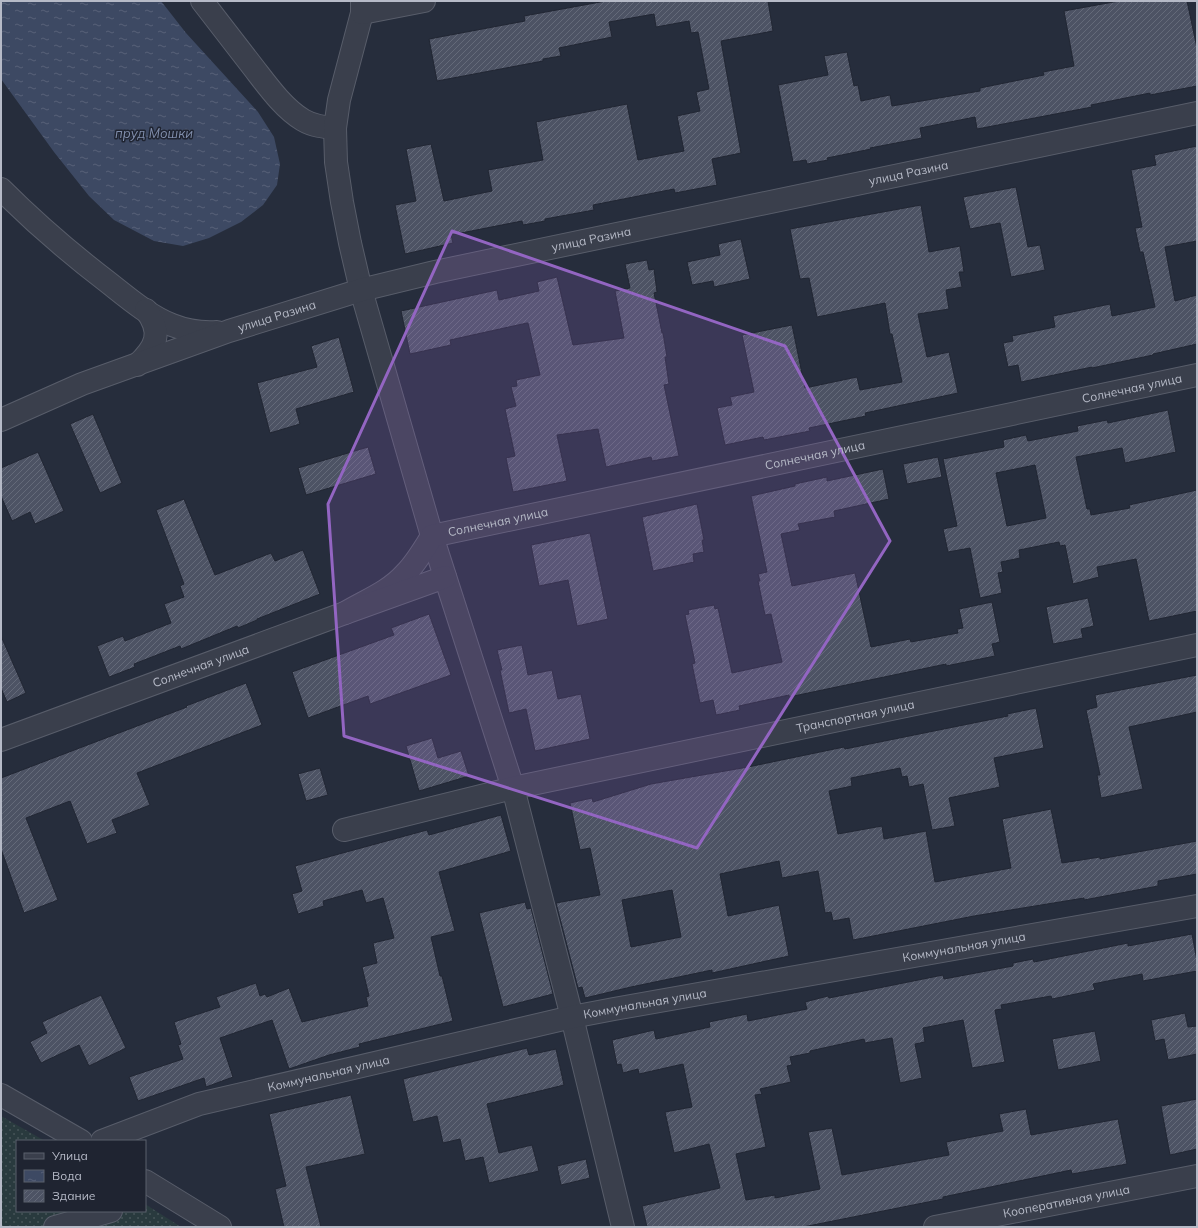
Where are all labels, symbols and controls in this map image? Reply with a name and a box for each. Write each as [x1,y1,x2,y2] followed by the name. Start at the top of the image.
[115,125,193,141] water label: пруд Мошки
[867,157,950,188] street label: улица Разина
[550,223,632,254] street label: улица Разина
[236,296,318,335] street label: улица Разина
[1081,370,1183,406] street label: Солнечная улица
[764,437,866,473] street label: Солнечная улица
[446,504,549,539] street label: Солнечная улица
[150,641,251,690] street label: Солнечная улица
[795,696,916,736] street label: Транспортная улица
[901,928,1027,965] street label: Коммунальная улица
[582,985,708,1022] street label: Коммунальная улица
[266,1052,391,1095] street label: Коммунальная улица
[16,1140,146,1212] legend
[51,1148,88,1163] text: Улица
[52,1168,82,1183] text: Вода
[1002,1181,1131,1221] street label: Кооперативная улица
[52,1188,96,1203] text: Здание

